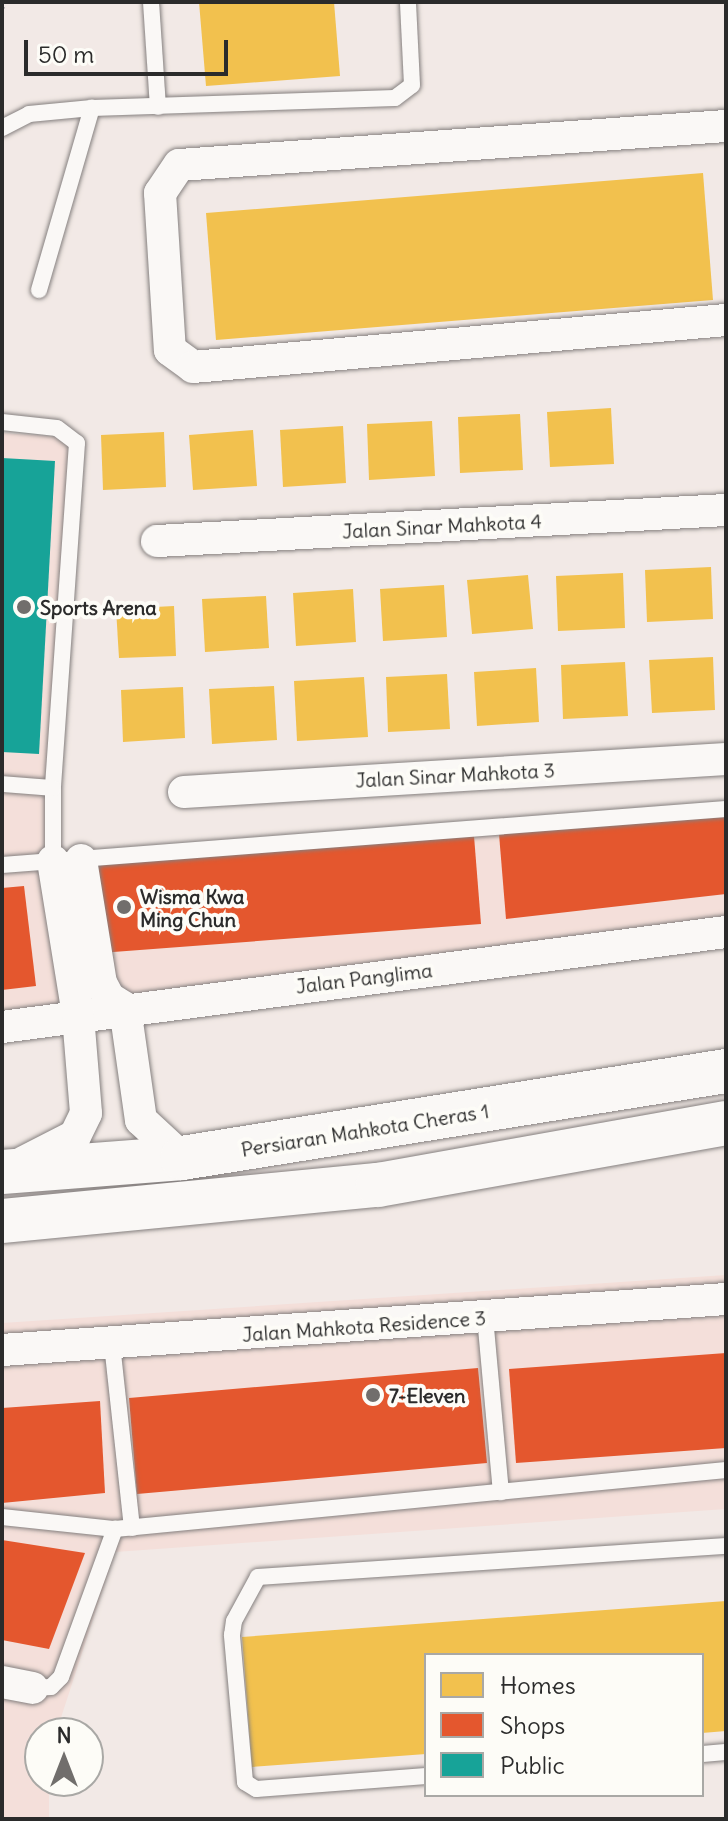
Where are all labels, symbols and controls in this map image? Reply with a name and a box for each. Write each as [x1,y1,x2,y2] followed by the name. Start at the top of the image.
[28,24,232,74] scale bar
[38,39,94,69] text: 50 m
[342,509,542,543] street label: Jalan Sinar Mahkota 4
[40,595,157,619] place label: Sports Arena
[15,598,33,616] marker: Sports Arena
[355,758,555,792] street label: Jalan Sinar Mahkota 3
[140,884,244,931] place label: Wisma Kwa Ming Chun
[115,898,133,916] marker: Wisma Kwa Ming Chun
[294,958,434,998] street label: Jalan Panglima
[239,1099,491,1161] street label: Persiaran Mahkota Cheras 1
[241,1306,487,1346] street label: Jalan Mahkota Residence 3
[389,1383,466,1407] place label: 7-Eleven
[364,1386,382,1404] marker: 7-Eleven
[424,1653,704,1797] legend
[500,1670,576,1700] text: Homes
[500,1710,565,1740] text: Shops
[24,1717,104,1797] north arrow
[56,1721,72,1749] text: N
[500,1750,565,1780] text: Public

